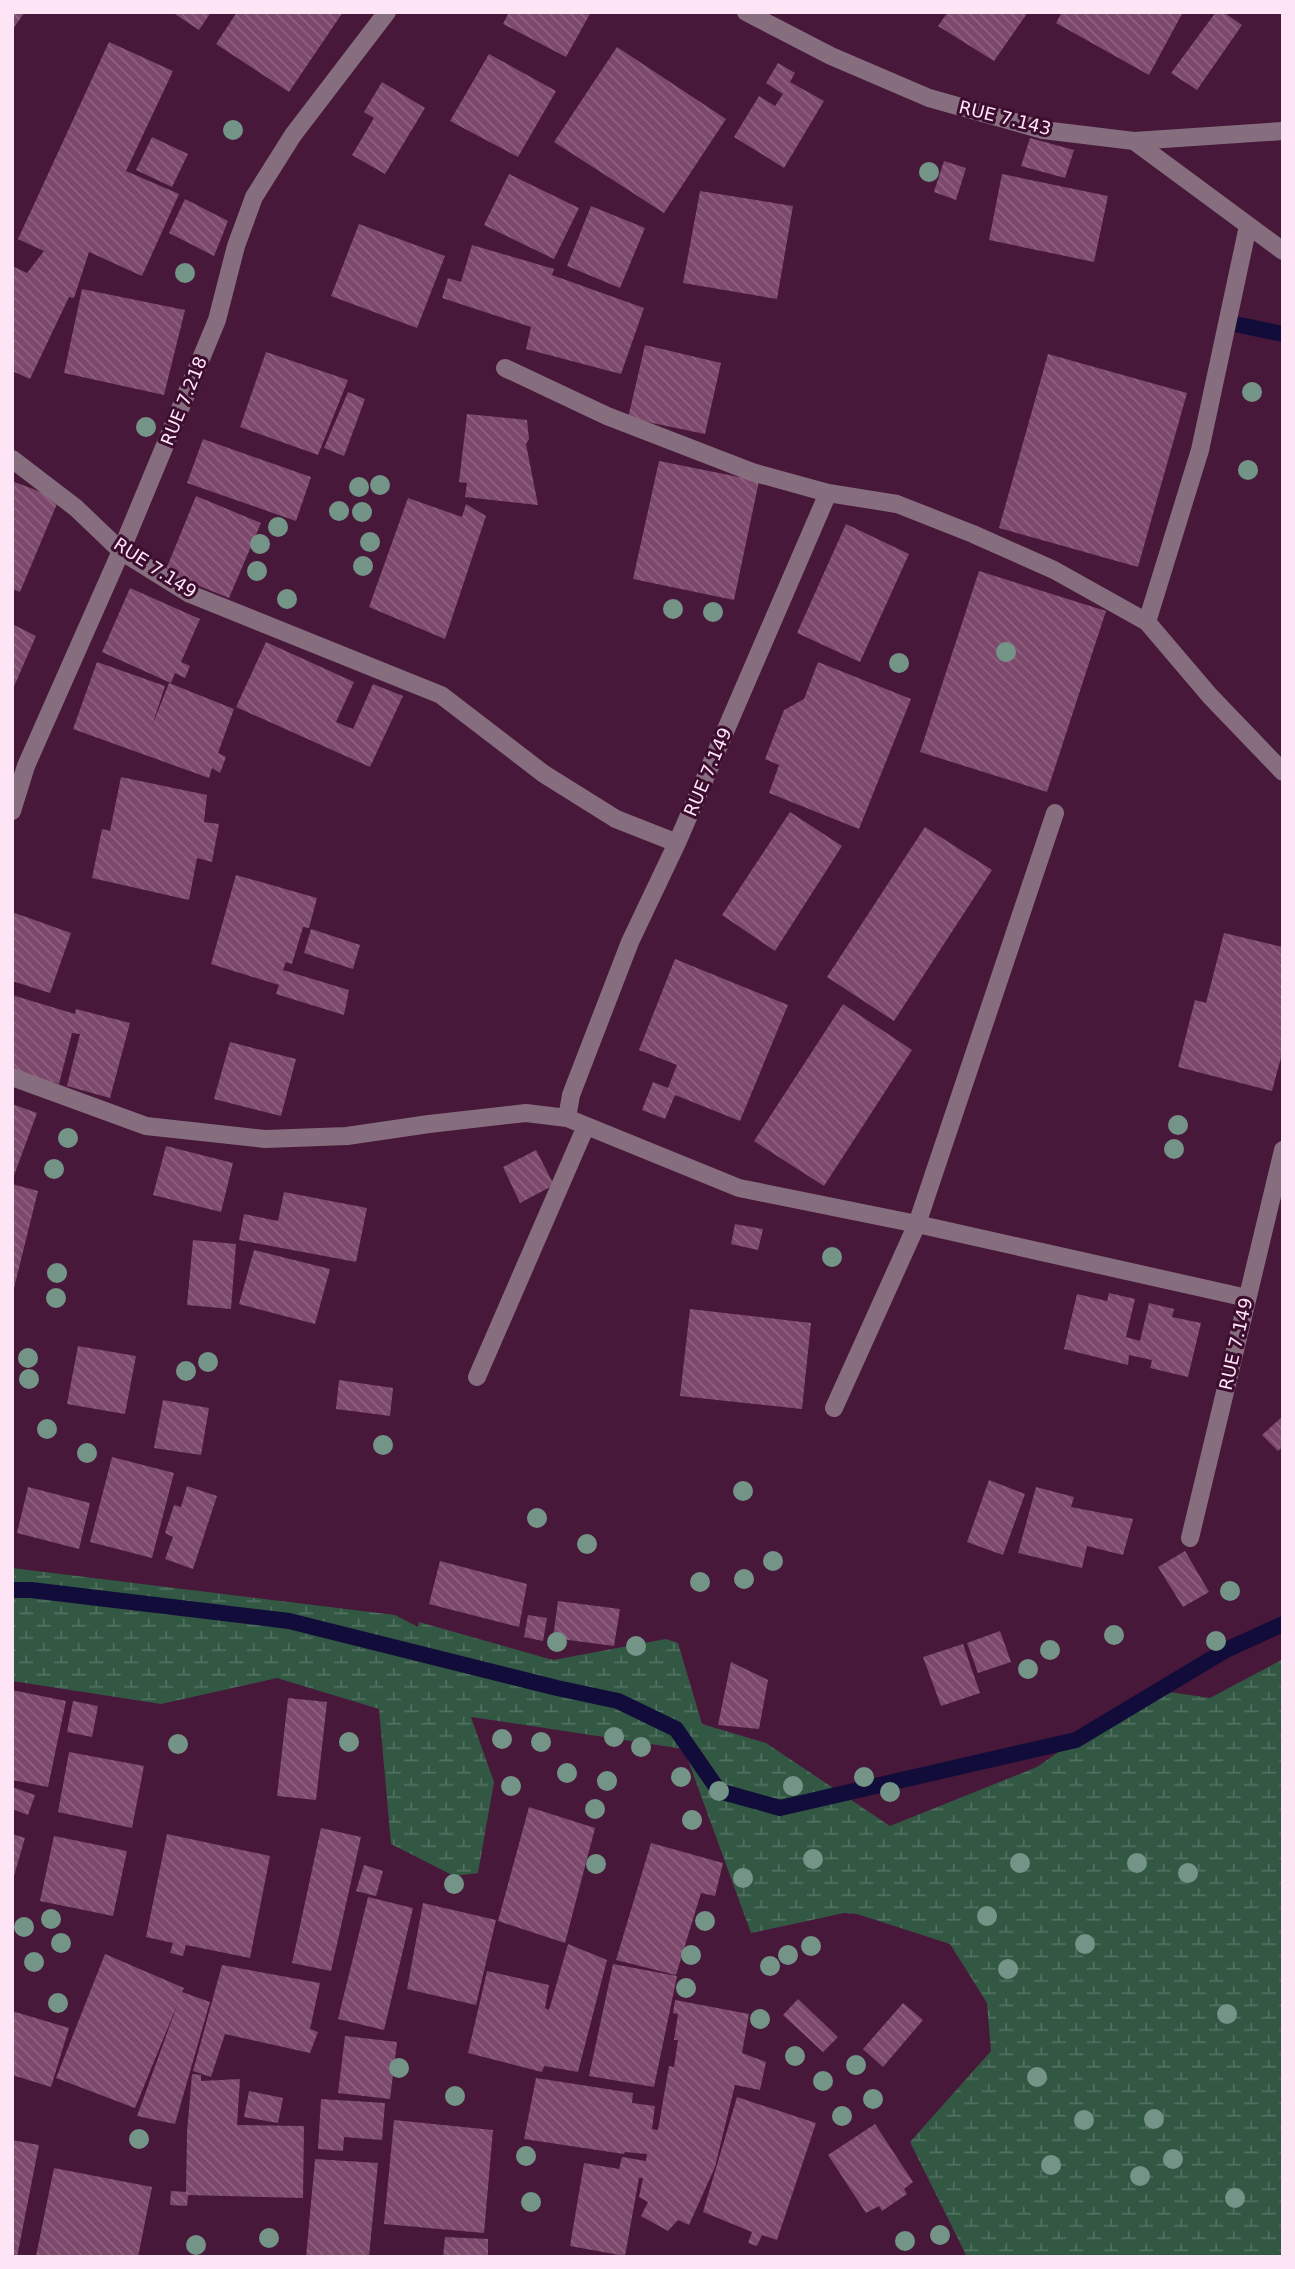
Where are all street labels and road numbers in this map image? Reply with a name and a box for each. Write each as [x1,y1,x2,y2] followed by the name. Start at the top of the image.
[957,96,1053,139] street label: RUE 7.143
[156,353,211,448] street label: RUE 7.218
[110,533,201,602] street label: RUE 7.149
[679,724,736,819] street label: RUE 7.149
[1215,1296,1256,1392] street label: RUE 7.149

